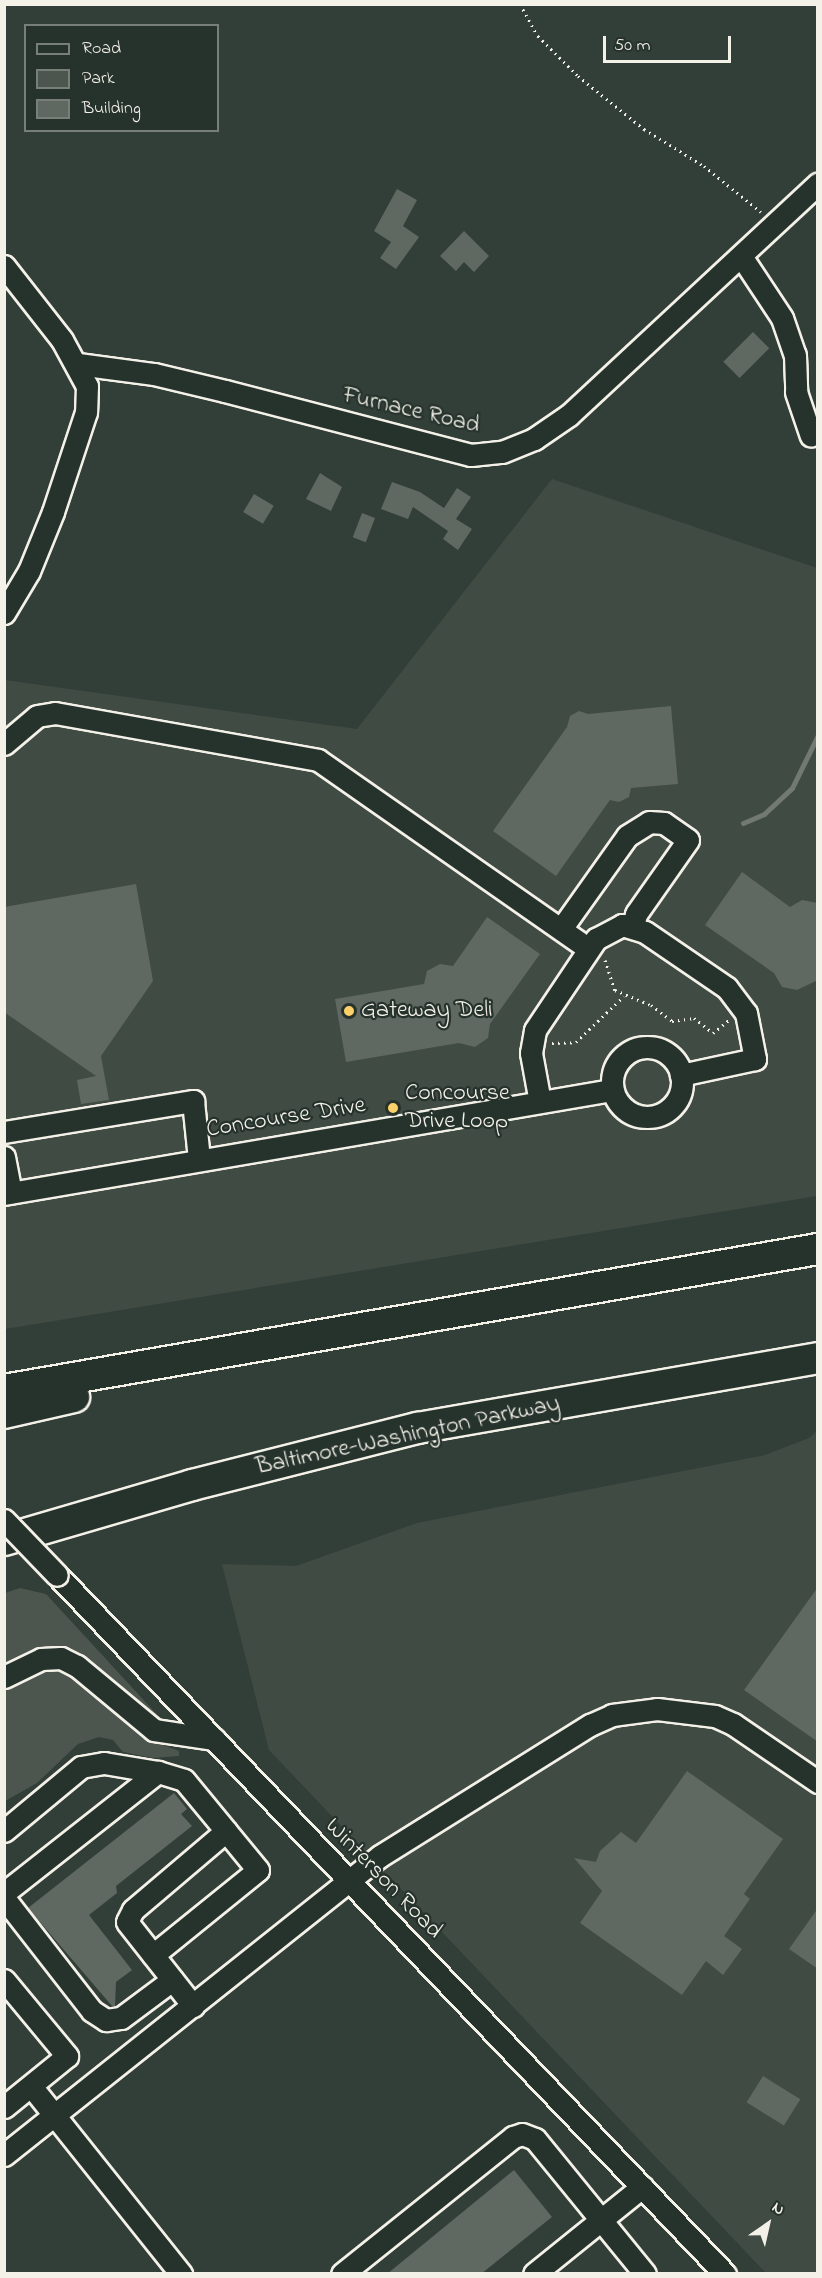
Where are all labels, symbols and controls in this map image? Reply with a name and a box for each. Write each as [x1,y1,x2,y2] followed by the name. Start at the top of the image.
[24,24,219,132] legend
[606,24,734,62] scale bar
[614,33,651,59] text: 50 m
[82,36,121,62] text: Road
[82,66,115,92] text: Park
[82,96,141,122] text: Building
[340,381,482,441] street label: Furnace Road
[361,997,493,1025] place label: Gateway Deli
[342,1004,356,1018] marker: Gateway Deli
[405,1080,510,1136] place label: Concourse Drive Loop
[204,1091,368,1145] street label: Concourse Drive
[386,1101,400,1115] marker: Concourse Drive Loop
[254,1390,562,1482] street label: Baltimore-Washington Parkway
[318,1813,448,1945] street label: Winterson Road
[738,2194,798,2254] north arrow
[767,2196,789,2222] text: N

